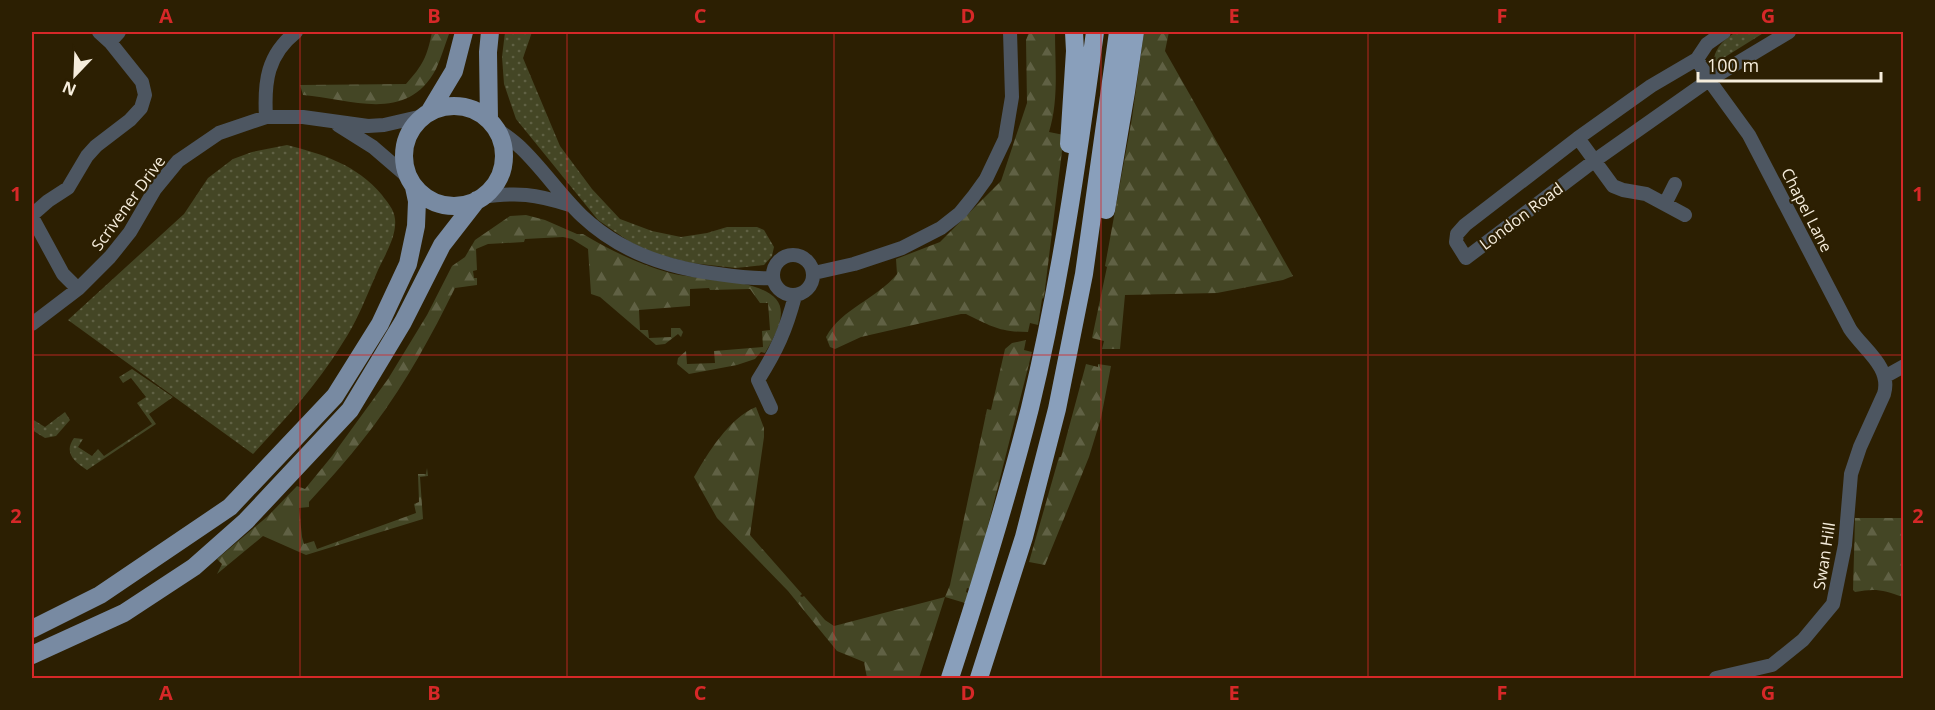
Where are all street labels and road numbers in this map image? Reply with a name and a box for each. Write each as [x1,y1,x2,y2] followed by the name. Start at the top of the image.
[86,151,170,255] street label: Scrivener Drive
[1776,164,1838,256] street label: Chapel Lane
[1475,177,1567,255] street label: London Road
[1808,521,1840,591] street label: Swan Hill

